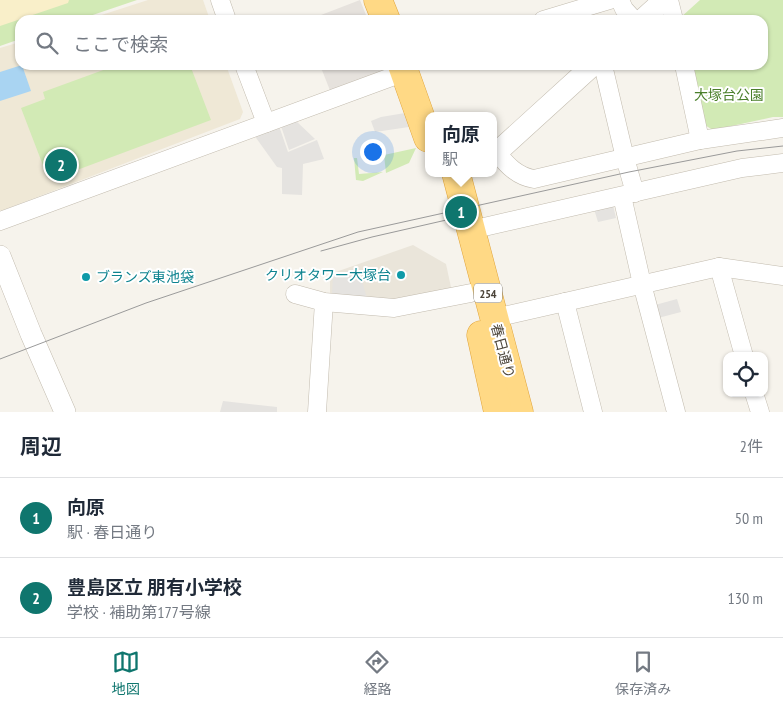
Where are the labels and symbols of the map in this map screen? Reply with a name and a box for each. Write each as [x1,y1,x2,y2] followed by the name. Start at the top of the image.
[694,86,764,104] park label: 大塚台公園
[360,139,386,165] your location
[45,146,77,184] pin: 2
[445,193,477,231] pin: 1
[265,266,391,284] place label: クリオタワー大塚台
[96,268,194,286] place label: ブランズ東池袋
[395,269,407,281] marker: クリオタワー大塚台
[80,271,92,283] marker: ブランズ東池袋
[474,284,502,302] road number: 254
[487,322,519,380] street label: 春日通り

